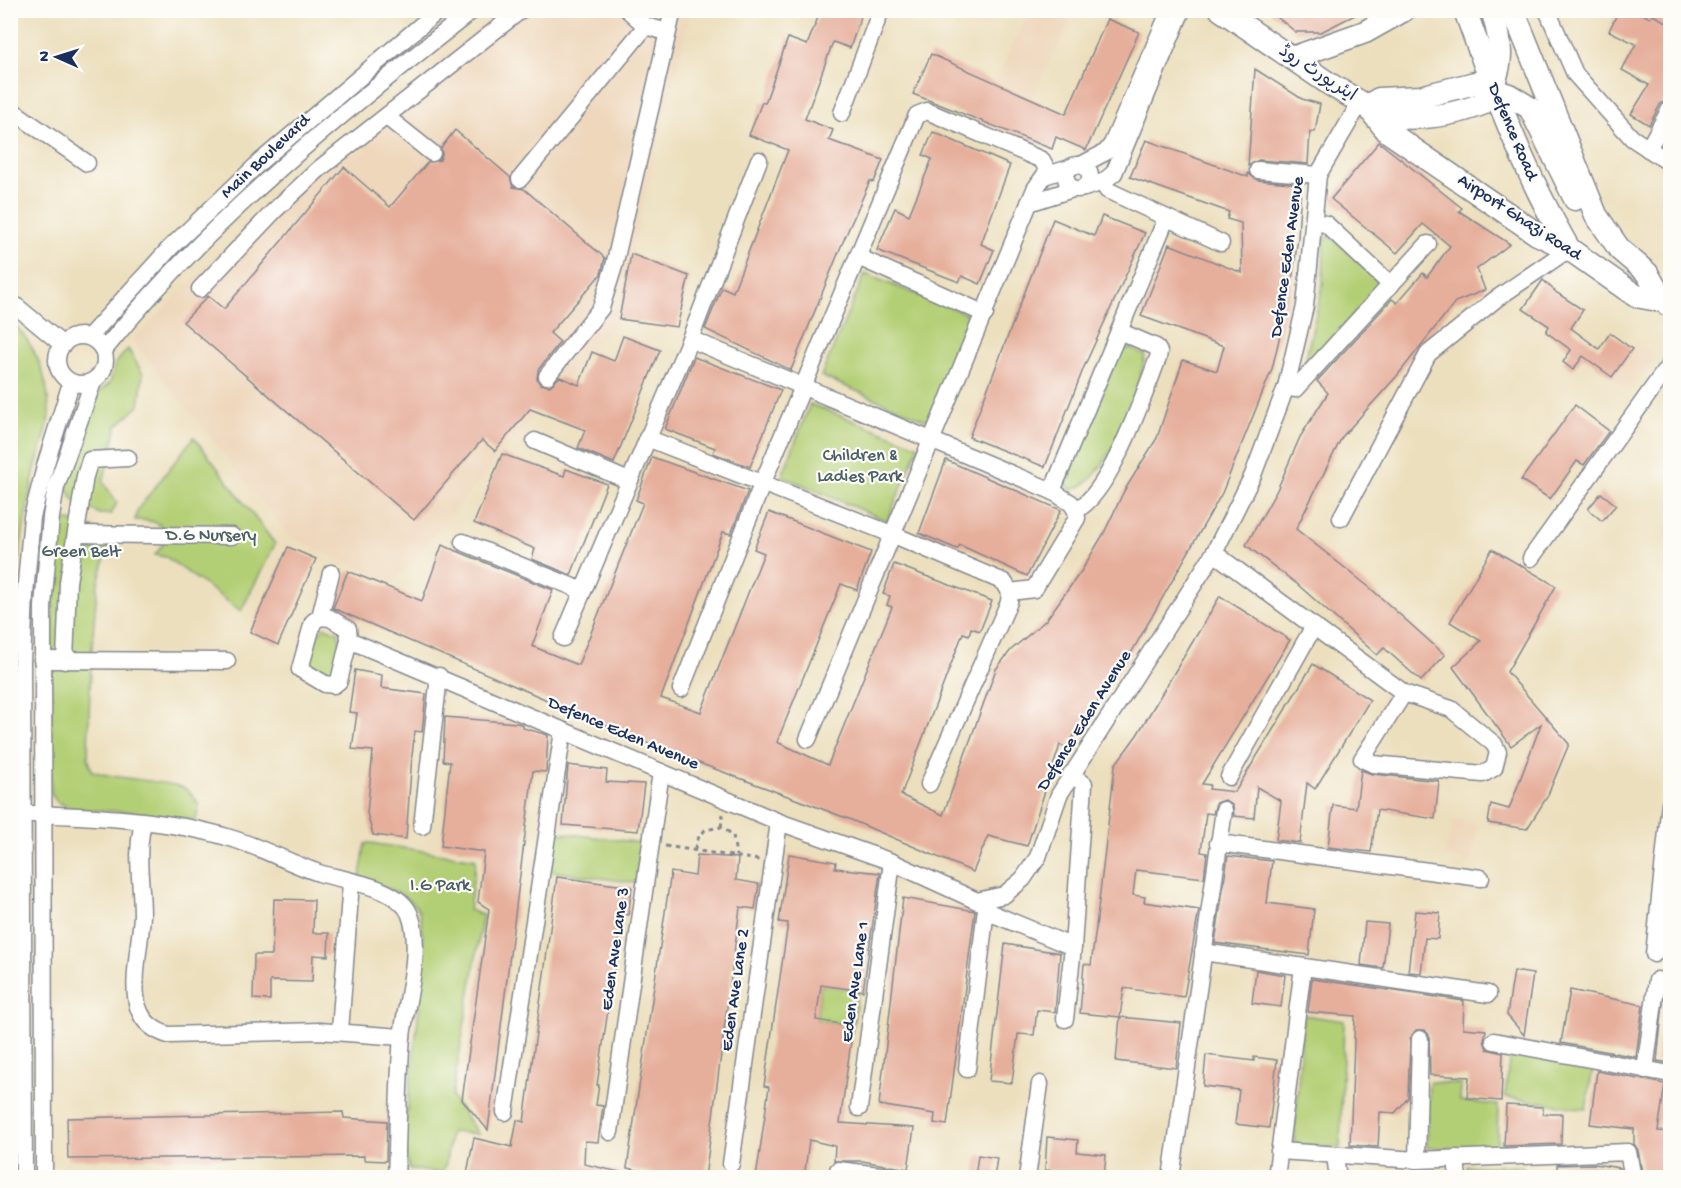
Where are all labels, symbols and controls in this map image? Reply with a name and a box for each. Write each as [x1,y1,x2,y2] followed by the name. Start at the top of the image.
[27,27,87,87] north arrow
[1274,40,1360,107] street label: ایئرپورٹ روڈ
[36,50,55,62] text: N
[1482,79,1542,185] street label: Defence Road
[217,109,316,204] street label: Main Boulevard
[1453,170,1586,267] street label: Airport Ghazi Road
[1266,175,1310,340] street label: Defence Eden Avenue
[817,446,905,488] park label: Children & Ladies Park
[165,526,256,547] park label: D.G Nursery
[42,542,122,563] park label: Green Belt
[1033,646,1137,796] street label: Defence Eden Avenue
[543,692,702,776] street label: Defence Eden Avenue
[410,876,472,897] park label: I.G Park
[597,886,635,1012] street label: Eden Ave Lane 3
[837,920,875,1044] street label: Eden Ave Lane 1
[717,927,755,1053] street label: Eden Ave Lane 2

